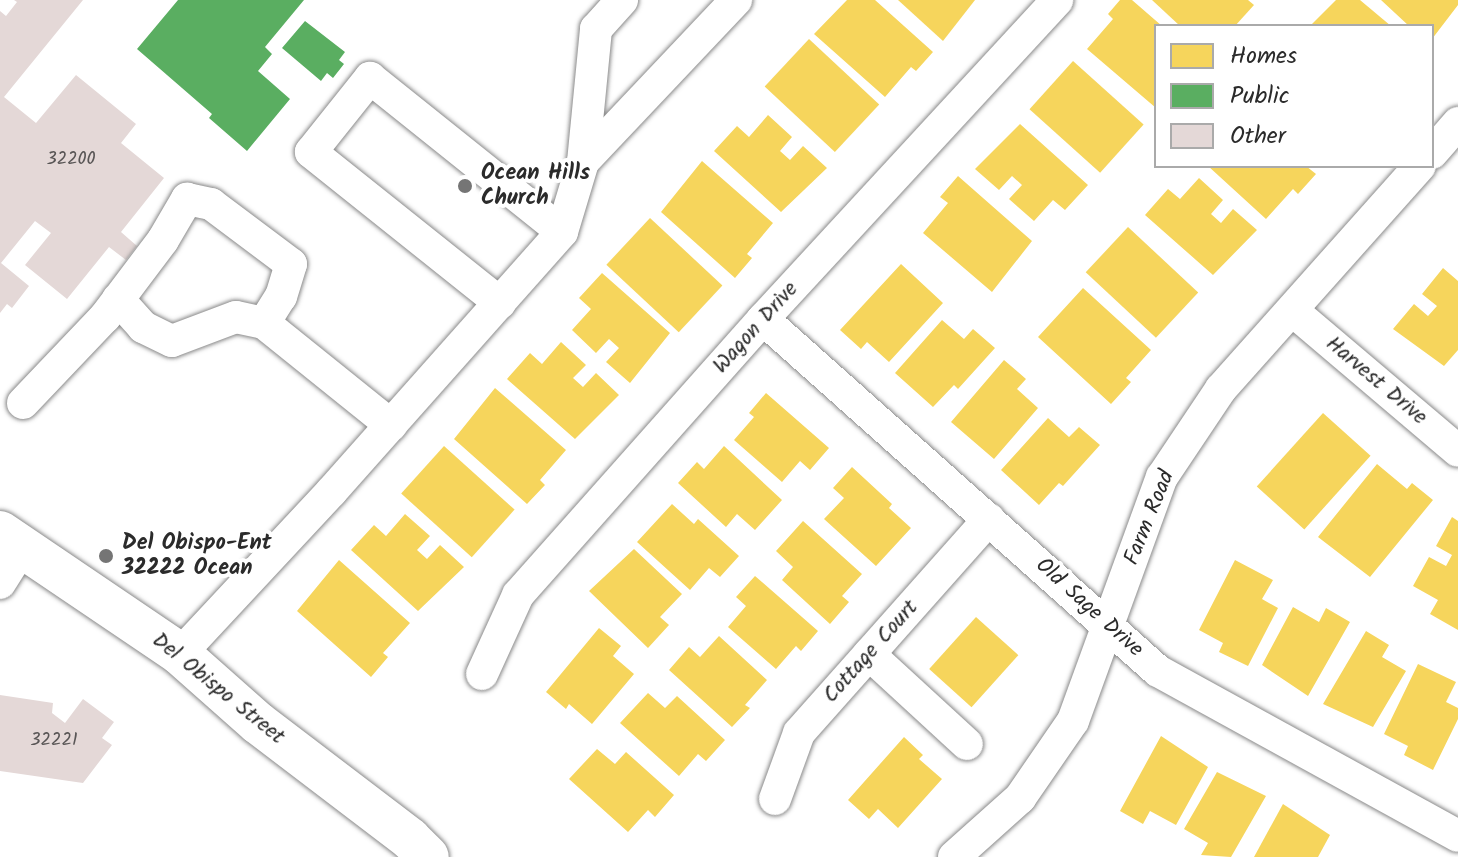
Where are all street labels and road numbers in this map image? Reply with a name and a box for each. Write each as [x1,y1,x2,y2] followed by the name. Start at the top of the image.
[708,277,804,379] street label: Wagon Drive
[1320,331,1432,431] street label: Harvest Drive
[1119,467,1181,569] street label: Farm Road
[1030,553,1148,663] street label: Old Sage Drive
[818,595,924,709] street label: Cottage Court
[146,627,290,751] street label: Del Obispo Street

